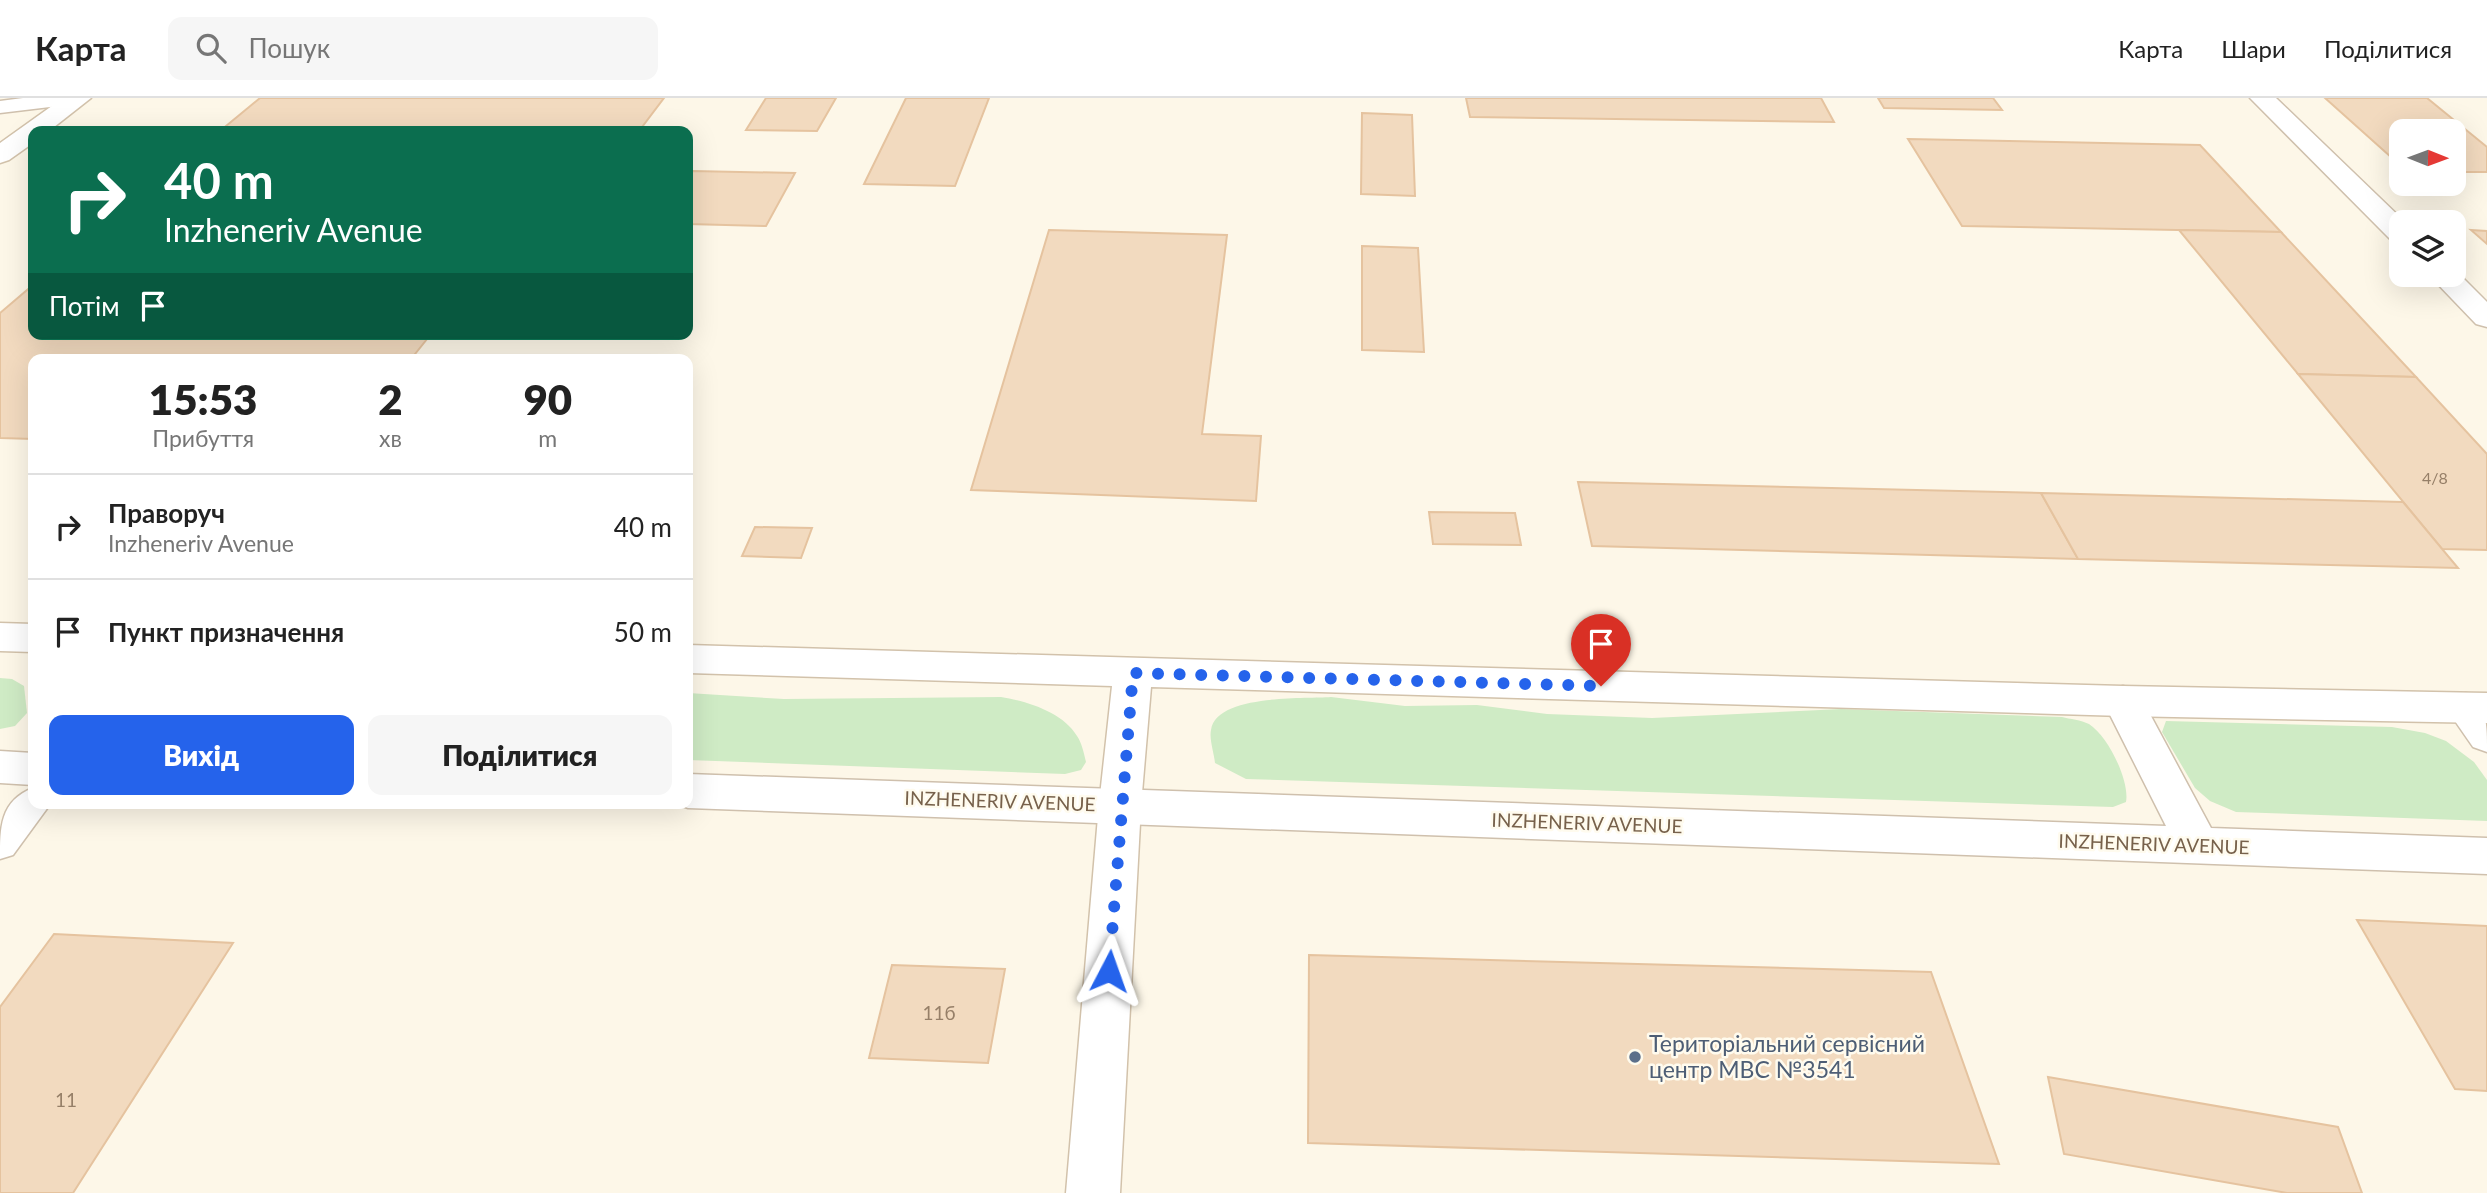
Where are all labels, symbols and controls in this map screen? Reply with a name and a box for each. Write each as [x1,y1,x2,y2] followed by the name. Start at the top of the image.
[168,17,658,80] search box
[35,28,126,68] text: Карта
[192,29,230,67] icon: search
[248,32,330,64] text: Пошук
[2118,34,2183,63] text: Карта
[2221,34,2286,63] text: Шари
[2324,34,2452,63] text: Поділитися
[2389,119,2466,196] north arrow
[2389,119,2466,287] map controls
[164,151,274,209] text: 40 m
[49,154,140,245] icon: right
[164,210,423,249] text: Inzheneriv Avenue
[2389,210,2466,287] button: layers
[134,287,172,325] icon: arrive
[49,290,120,322] text: Потім
[149,374,257,424] text: 15:53
[378,374,403,424] text: 2
[523,374,572,424] text: 90
[152,424,254,452] text: Прибуття
[379,424,402,452] text: хв
[538,424,557,452] text: m
[2422,468,2448,487] house number: 4/8
[108,497,225,529] text: Праворуч
[49,508,87,546] icon: right
[614,511,672,543] text: 40 m
[108,529,294,557] text: Inzheneriv Avenue
[49,613,87,651] icon: arrive
[1571,614,1631,686] pin
[108,616,344,648] text: Пункт призначення
[614,616,672,648] text: 50 m
[1582,625,1620,663] icon: arrive
[49,715,354,795] button: Вихід
[368,715,672,795] button: Поділитися
[904,786,1096,815] street label: INZHENERIV AVENUE
[1491,808,1683,837] street label: INZHENERIV AVENUE
[2058,829,2250,858] street label: INZHENERIV AVENUE
[1072,934,1146,1008] position arrow
[922,1001,956,1024] house number: 11б
[1649,1029,1925,1083] place label: Територіальний сервісний центр МВС №3541
[1627,1049,1643,1065] marker: Територіальний сервісний центр МВС №3541
[55,1088,77,1111] house number: 11

